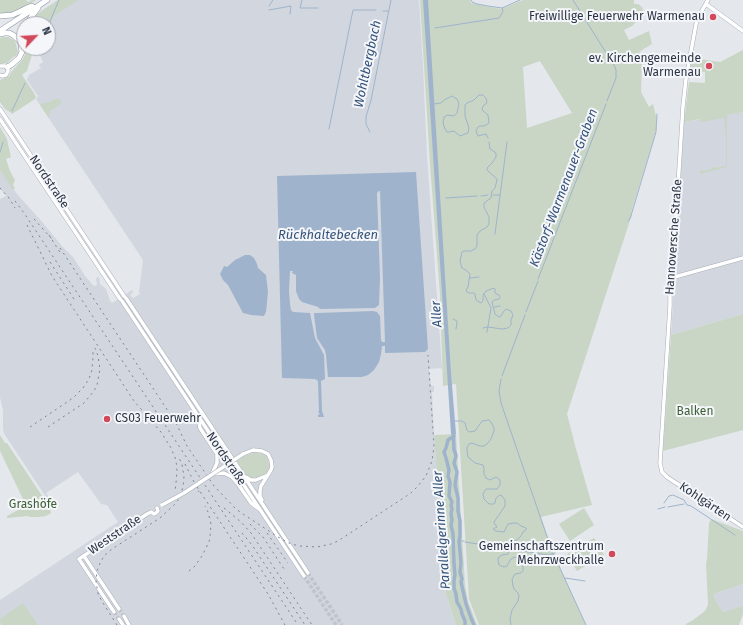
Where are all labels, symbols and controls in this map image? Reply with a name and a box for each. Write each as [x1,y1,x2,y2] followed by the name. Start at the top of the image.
[529,10,705,24] place label: Freiwillige Feuerwehr Warmenau
[708,12,718,22] marker: Freiwillige Feuerwehr Warmenau
[16,16,56,56] north arrow
[351,19,385,109] water label: Wohltbergbach
[39,25,54,37] text: N
[588,52,701,80] place label: ev. Kirchengemeinde Warmenau
[704,61,714,71] marker: ev. Kirchengemeinde Warmenau
[527,107,601,269] water label: Kästorf-Warmenauer-Graben
[26,153,72,211] street label: Nordstraße
[663,179,685,295] street label: Hannoversche Straße
[278,227,378,243] water label: Rückhaltebecken
[428,300,446,328] water label: Aller
[677,405,713,419] park label: Balken
[115,412,201,426] place label: CS03 Feuerwehr
[102,414,112,424] marker: CS03 Feuerwehr
[203,430,249,488] street label: Nordstraße
[430,470,454,590] water label: Parallelgerinne Aller
[676,479,734,525] street label: Kohlgärten
[9,498,57,512] park label: Grashöfe
[86,512,144,558] street label: Weststraße
[479,540,604,568] place label: Gemeinschaftszentrum Mehrzweckhalle
[607,549,617,559] marker: Gemeinschaftszentrum Mehrzweckhalle

